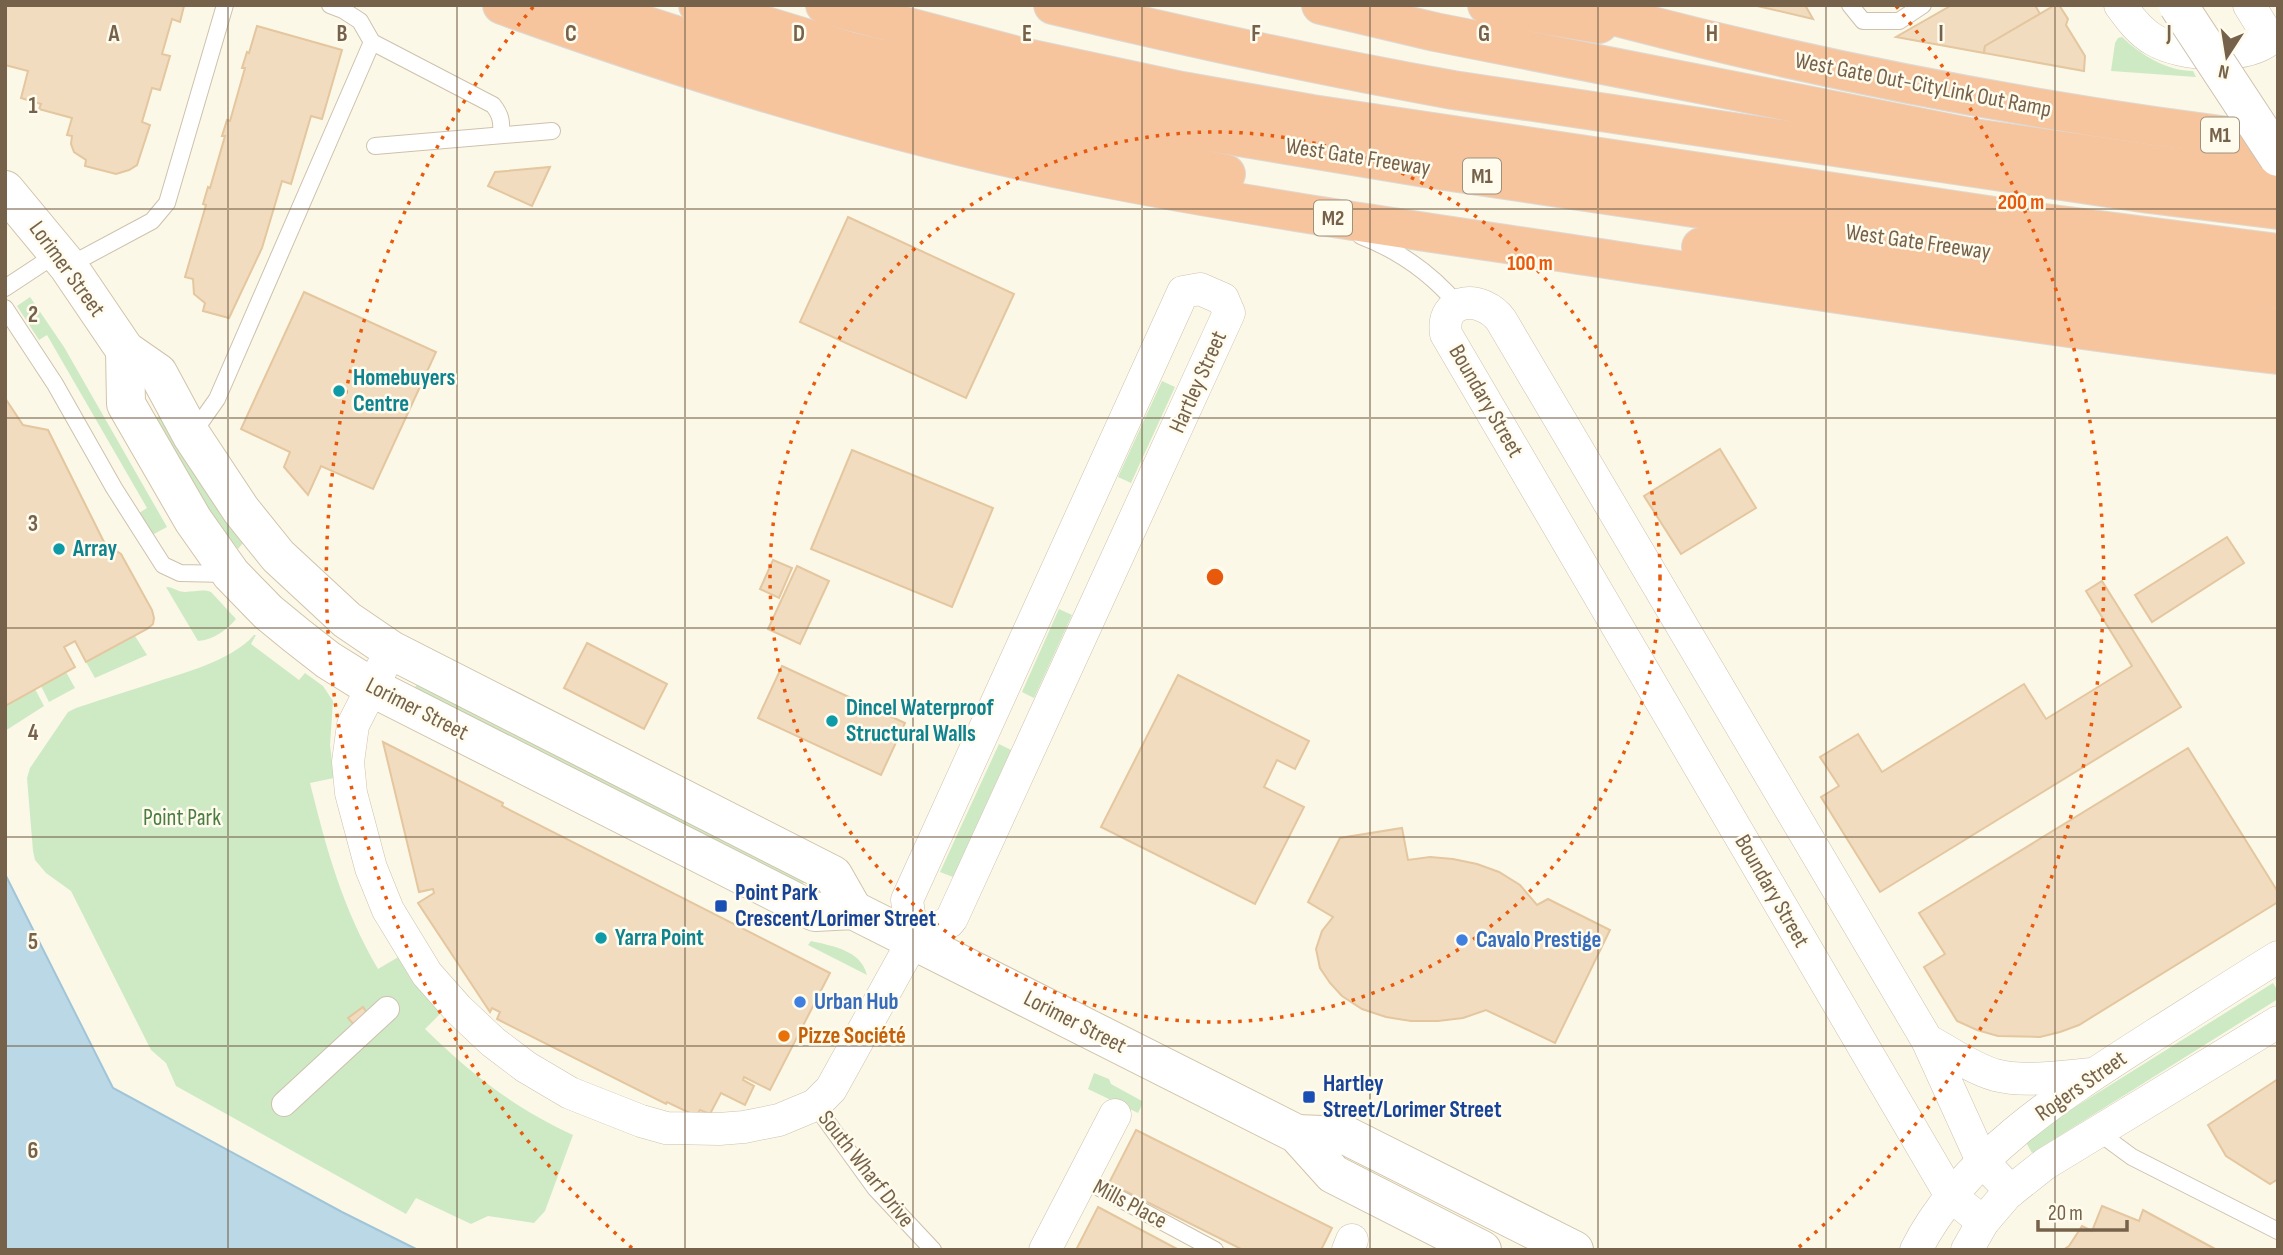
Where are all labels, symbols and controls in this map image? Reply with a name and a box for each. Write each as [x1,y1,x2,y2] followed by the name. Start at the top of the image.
[108,20,121,48] text: A
[337,20,348,48] text: B
[565,20,577,48] text: C
[793,20,805,48] text: D
[1022,20,1032,48] text: E
[1251,20,1261,48] text: F
[1478,20,1490,48] text: G
[1706,20,1718,48] text: H
[1938,20,1944,48] text: I
[2165,20,2172,48] text: J
[2192,21,2262,91] north arrow
[1792,46,2054,124] street label: West Gate Out-CityLink Out Ramp
[2216,59,2231,83] text: N
[28,92,38,120] text: 1
[2201,118,2239,152] road number: M1
[1284,132,1433,182] street label: West Gate Freeway
[1463,158,1501,194] road number: M1
[1998,190,2044,215] text: 200 m
[1314,200,1352,235] road number: M2
[23,216,111,322] street label: Lorimer Street
[1844,218,1992,266] street label: West Gate Freeway
[1507,251,1553,276] text: 100 m
[28,301,38,329] text: 2
[1163,327,1233,437] street label: Hartley Street
[1442,340,1530,462] street label: Boundary Street
[353,364,456,418] place label: Homebuyers Centre
[331,383,347,399] marker: Homebuyers Centre
[28,510,38,538] text: 3
[72,535,117,563] place label: Array
[51,541,67,557] marker: Array
[1203,565,1227,589] centre of rings
[361,671,473,747] street label: Lorimer Street
[846,694,995,748] place label: Dincel Waterproof Structural Walls
[824,713,840,729] marker: Dincel Waterproof Structural Walls
[28,719,39,747] text: 4
[143,804,221,832] park label: Point Park
[1728,830,1816,952] street label: Boundary Street
[735,879,937,933] place label: Point Park Crescent/Lorimer Street
[713,898,729,914] marker: Point Park Crescent/Lorimer Street
[615,924,704,952] place label: Yarra Point
[1476,926,1601,954] place label: Cavalo Prestige
[28,928,38,956] text: 5
[593,930,609,946] marker: Yarra Point
[1454,932,1470,948] marker: Cavalo Prestige
[1019,984,1131,1060] street label: Lorimer Street
[814,988,899,1016] place label: Urban Hub
[792,994,808,1010] marker: Urban Hub
[798,1022,906,1050] place label: Pizze Société
[776,1028,792,1044] marker: Pizze Société
[2030,1044,2132,1128] street label: Rogers Street
[1323,1070,1502,1124] place label: Hartley Street/Lorimer Street
[1301,1089,1317,1105] marker: Hartley Street/Lorimer Street
[812,1105,920,1233] street label: South Wharf Drive
[28,1137,38,1165] text: 6
[1088,1173,1172,1235] street label: Mills Place
[2038,1188,2127,1232] scale bar
[2048,1201,2083,1226] text: 20 m

